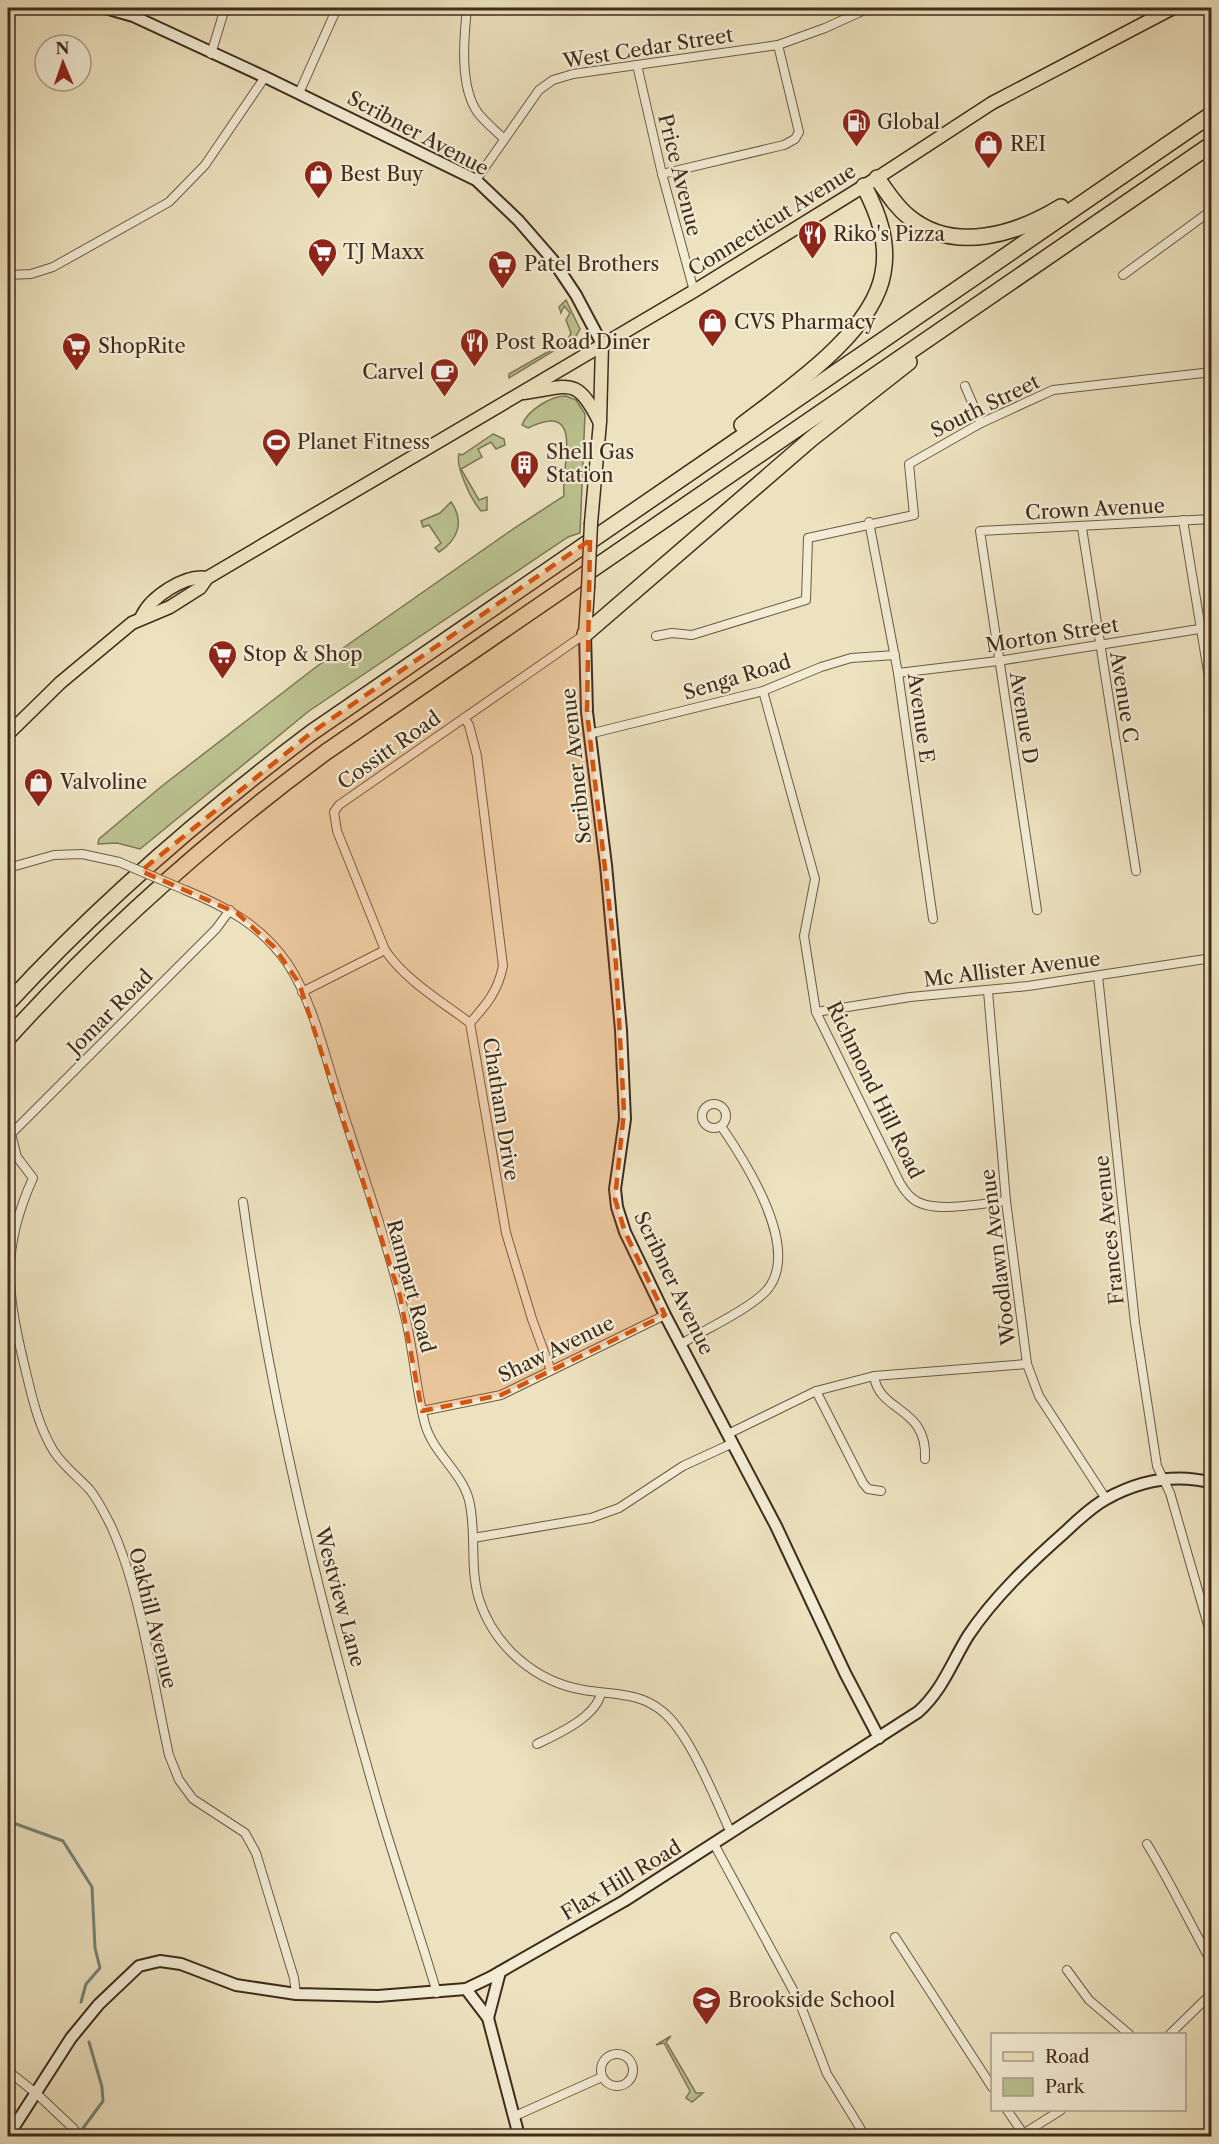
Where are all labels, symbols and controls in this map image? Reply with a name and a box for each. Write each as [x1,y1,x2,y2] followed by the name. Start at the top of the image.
[560,23,735,73] street label: West Cedar Street
[33,33,93,93] north arrow
[55,38,70,58] text: N
[343,86,493,180] street label: Scribner Avenue
[840,106,872,148] fuel station icon: Global
[877,110,940,134] place label: Global
[653,111,707,239] street label: Price Avenue
[973,128,1005,170] shop icon: REI
[1010,132,1046,156] place label: REI
[303,158,335,200] shop icon: Best Buy
[684,159,860,281] street label: Connecticut Avenue
[340,162,424,186] place label: Best Buy
[796,218,828,260] restaurant icon: Riko's Pizza
[833,222,946,246] place label: Riko's Pizza
[306,236,338,278] supermarket icon: TJ Maxx
[343,240,425,264] place label: TJ Maxx
[487,248,519,290] supermarket icon: Patel Brothers
[524,252,659,276] place label: Patel Brothers
[697,306,729,348] shop icon: CVS Pharmacy
[734,310,877,334] place label: CVS Pharmacy
[458,326,490,368] restaurant icon: Post Road Diner
[61,330,93,372] supermarket icon: ShopRite
[495,330,651,354] place label: Post Road Diner
[98,334,186,358] place label: ShopRite
[429,356,461,398] cafe icon: Carvel
[362,360,424,384] place label: Carvel
[927,369,1043,443] street label: South Street
[260,426,292,468] sports icon: Planet Fitness
[297,430,430,454] place label: Planet Fitness
[546,440,634,487] place label: Shell Gas Station
[509,448,541,490] building icon: Shell Gas Station
[1024,493,1166,525] street label: Crown Avenue
[984,613,1120,657] street label: Morton Street
[206,638,238,680] supermarket icon: Stop & Shop
[243,642,363,666] place label: Stop & Shop
[680,649,794,705] street label: Senga Road
[1105,649,1143,744] street label: Avenue C
[1005,669,1043,766] street label: Avenue D
[903,671,939,764] street label: Avenue E
[556,687,596,845] street label: Scribner Avenue
[333,706,445,794] street label: Cossitt Road
[23,766,55,808] shop icon: Valvoline
[59,770,147,794] place label: Valvoline
[922,946,1102,992] street label: Mc Allister Avenue
[60,964,158,1062] street label: Jomar Road
[822,997,928,1183] street label: Richmond Hill Road
[478,1036,524,1182] street label: Chatham Drive
[1089,1154,1129,1306] street label: Frances Avenue
[975,1167,1021,1348] street label: Woodlawn Avenue
[629,1207,719,1359] street label: Scribner Avenue
[382,1217,440,1355] street label: Rampart Road
[494,1311,618,1387] street label: Shaw Avenue
[310,1524,370,1669] street label: Westview Lane
[124,1545,182,1691] street label: Oakhill Avenue
[557,1835,685,1925] street label: Flax Hill Road
[691,1984,723,2026] school or university icon: Brookside School
[728,1988,895,2012] place label: Brookside School
[991,2033,1186,2111] legend
[1045,2046,1090,2068] text: Road
[1045,2076,1086,2098] text: Park

